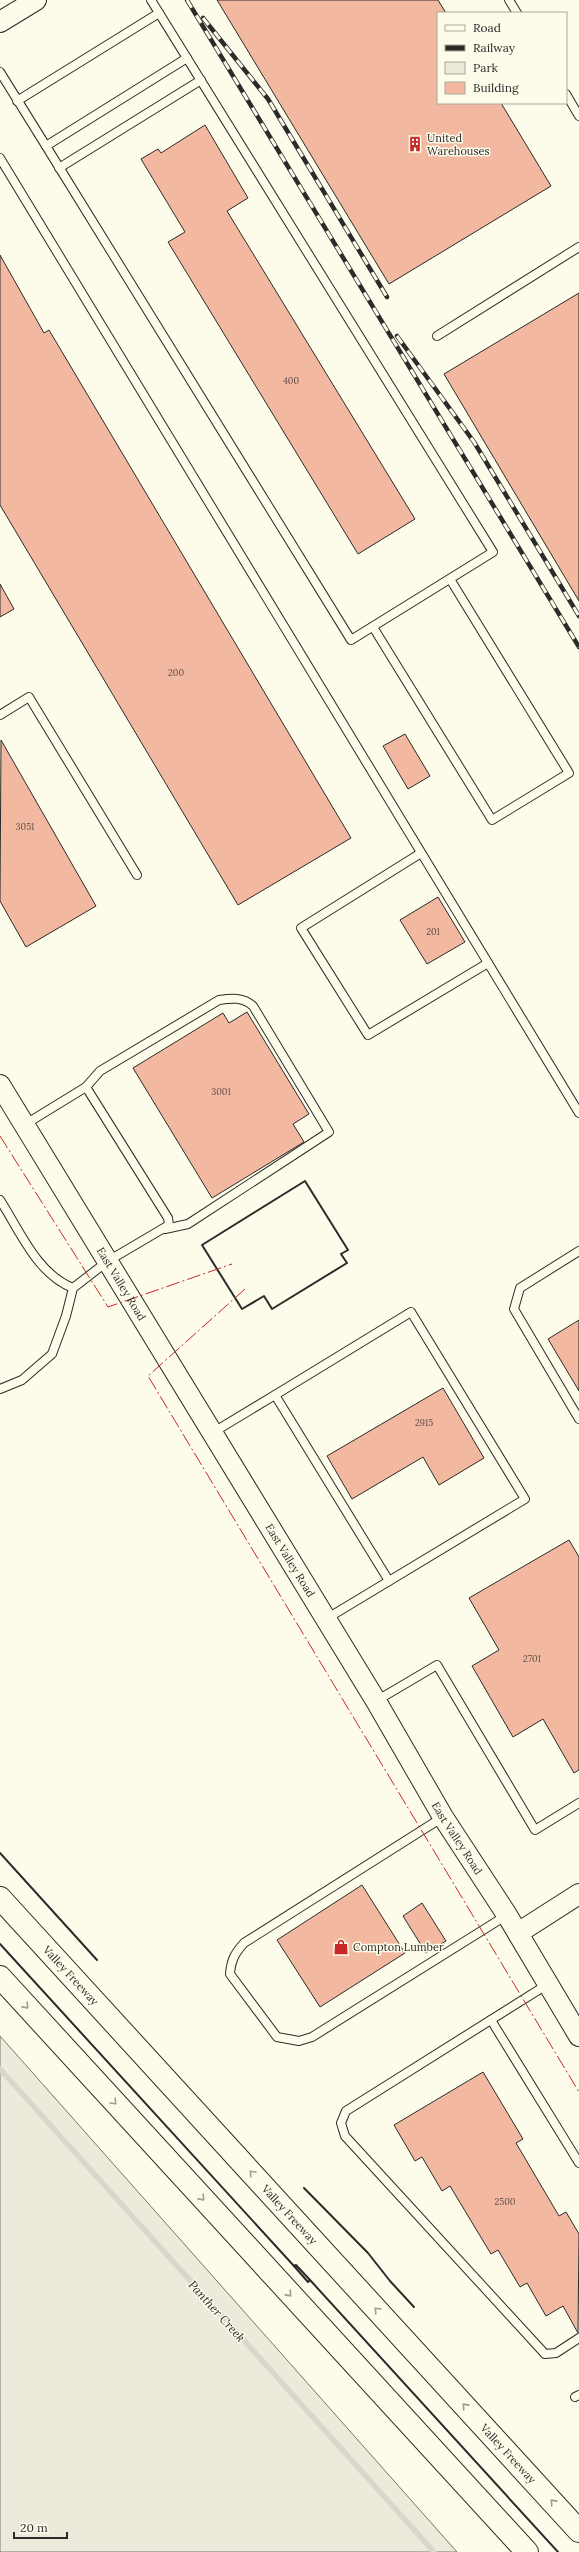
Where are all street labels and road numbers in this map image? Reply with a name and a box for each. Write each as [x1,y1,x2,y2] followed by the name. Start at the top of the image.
[94,1245,149,1324] street label: East Valley Road
[262,1521,318,1600] street label: East Valley Road
[429,1799,486,1877] street label: East Valley Road
[39,1942,102,2008] street label: Valley Freeway
[258,2181,320,2247] street label: Valley Freeway
[477,2420,539,2486] street label: Valley Freeway

